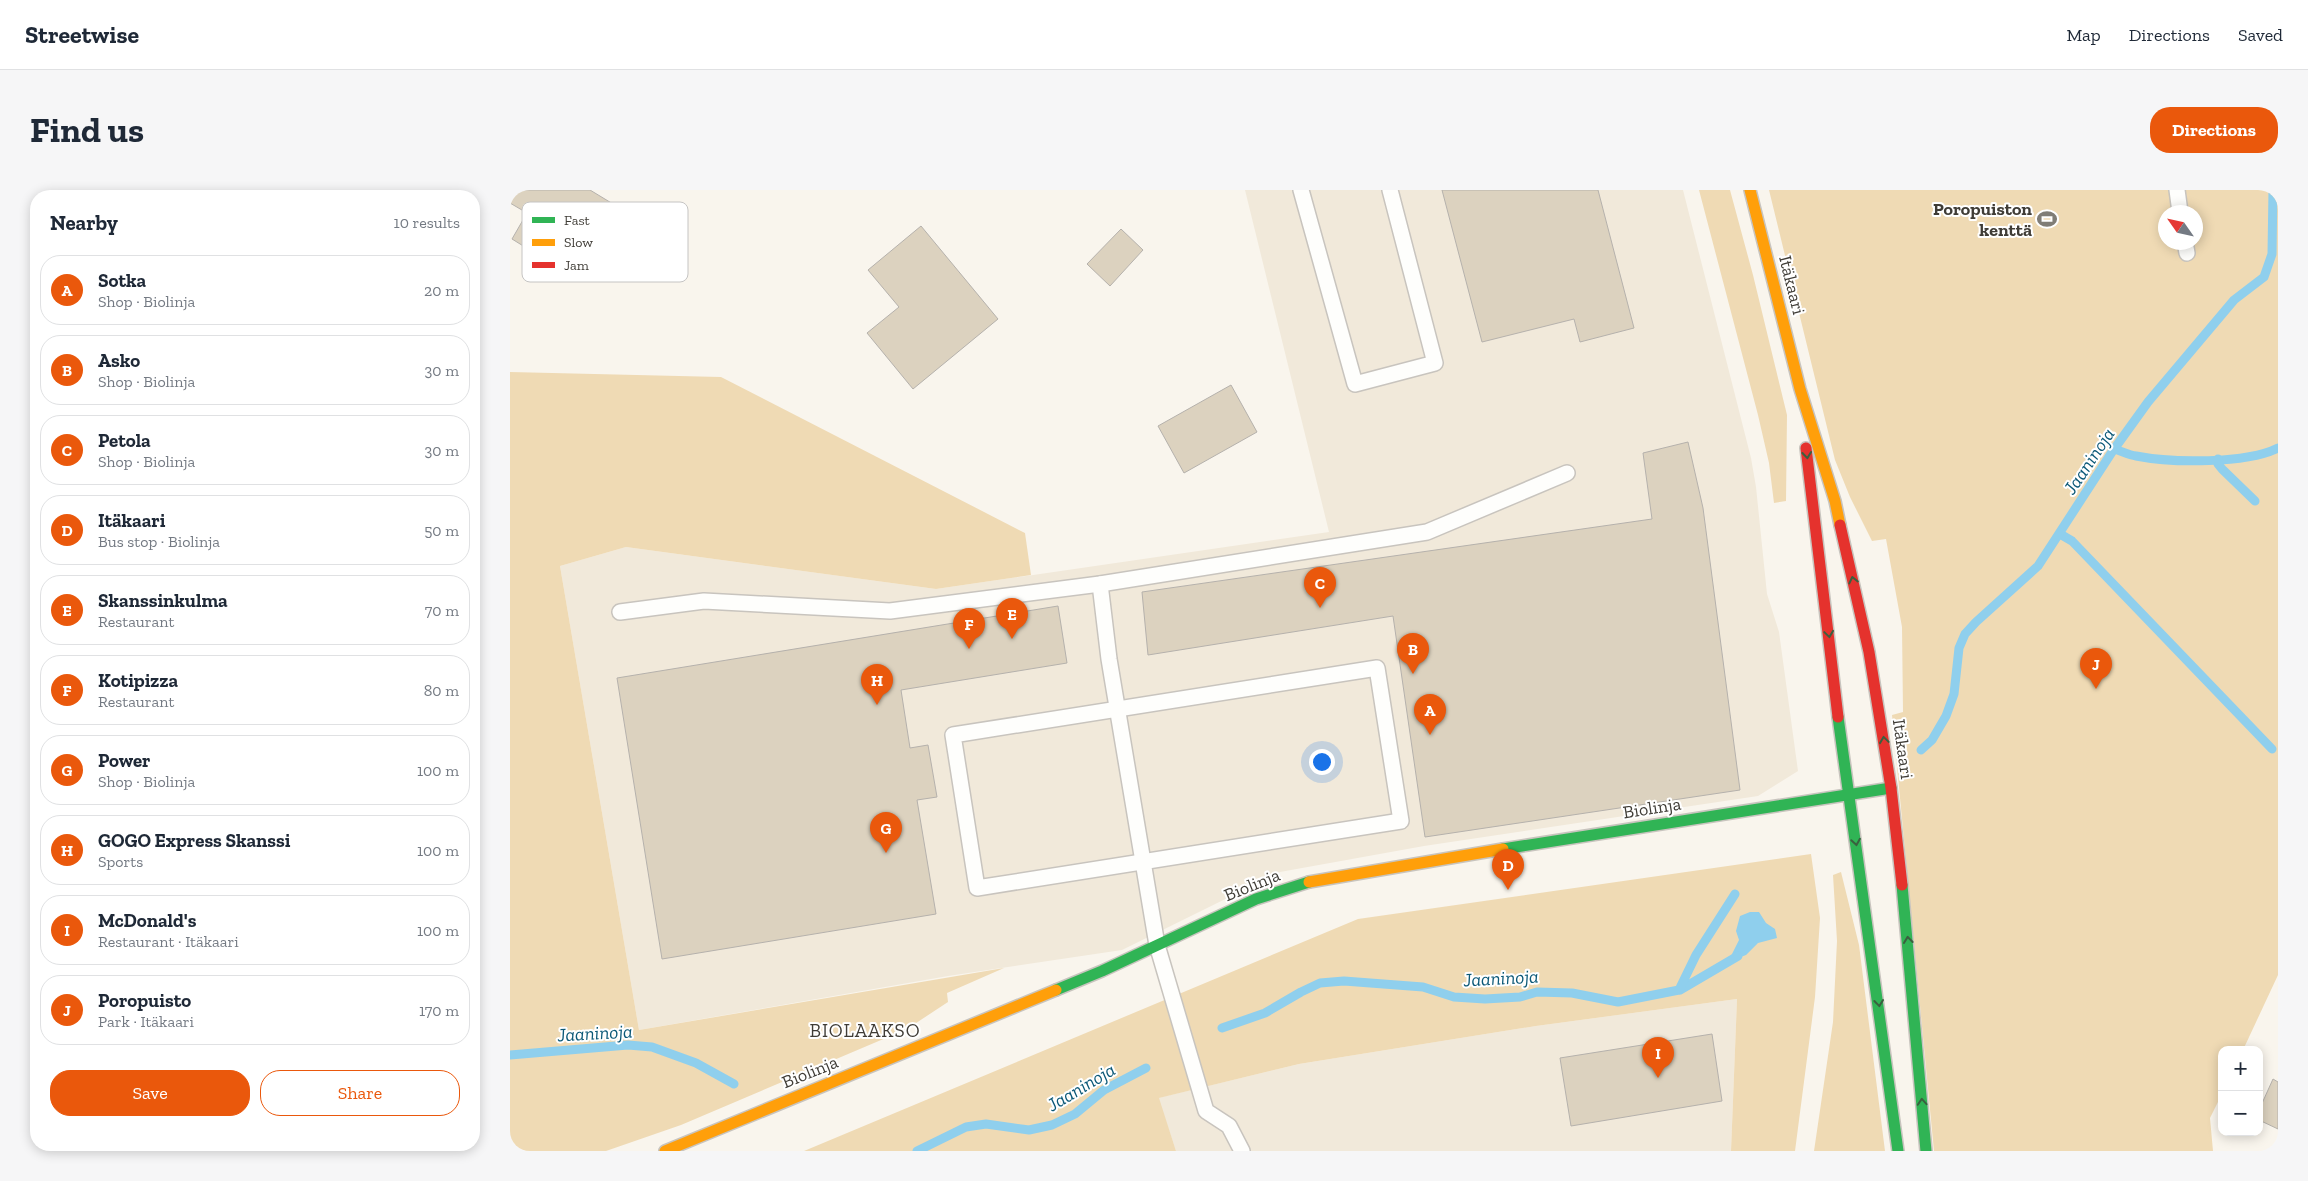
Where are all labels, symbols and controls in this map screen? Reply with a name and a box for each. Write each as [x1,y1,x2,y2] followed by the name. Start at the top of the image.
[25,20,139,49] text: Streetwise
[2066,24,2101,46] text: Map
[2129,24,2210,46] text: Directions
[2238,24,2283,46] text: Saved
[2150,107,2278,153] button: Directions
[30,109,144,151] text: Find us
[1933,198,2032,241] place label: Poropuiston kenttä
[522,202,688,282] legend
[2158,205,2203,250] north arrow
[2036,208,2058,230] sports icon: Poropuiston kenttä
[50,210,118,235] text: Nearby
[564,212,591,229] text: Fast
[394,213,460,232] text: 10 results
[564,234,593,251] text: Slow
[1774,253,1810,317] street label: Itäkaari
[564,257,589,274] text: Jam
[98,269,146,292] text: Sotka
[62,281,73,300] text: A
[424,281,459,300] text: 20 m
[98,292,195,311] text: Shop · Biolinja
[98,349,140,372] text: Asko
[62,361,72,380] text: B
[425,361,459,380] text: 30 m
[98,372,195,391] text: Shop · Biolinja
[2058,423,2120,499] water label: Jaaninoja
[98,429,151,452] text: Petola
[62,441,72,460] text: C
[425,441,459,460] text: 30 m
[1801,451,1812,459] one-way arrow
[98,452,195,471] text: Shop · Biolinja
[98,509,165,532] text: Itäkaari
[61,521,73,540] text: D
[424,521,459,540] text: 50 m
[98,532,220,551] text: Bus stop · Biolinja
[1304,567,1336,608] pin: C
[1848,576,1859,585] one-way arrow
[98,589,228,612] text: Skanssinkulma
[996,598,1028,639] pin: E
[62,601,72,620] text: E
[425,601,459,620] text: 70 m
[953,608,985,649] pin: F
[98,612,174,631] text: Restaurant
[1823,630,1833,638] one-way arrow
[1397,633,1429,674] pin: B
[2080,648,2112,689] pin: J
[861,664,893,705] pin: H
[98,669,178,692] text: Kotipizza
[62,681,72,700] text: F
[424,681,459,700] text: 80 m
[98,692,174,711] text: Restaurant
[1414,694,1446,735] pin: A
[1888,718,1918,780] street label: Itäkaari
[1879,735,1889,744] one-way arrow
[98,749,150,772] text: Power
[1309,749,1335,775] your location
[62,761,72,780] text: G
[417,761,459,780] text: 100 m
[98,772,195,791] text: Shop · Biolinja
[1621,793,1683,823] street label: Biolinja
[870,812,902,853] pin: G
[98,829,291,852] text: GOGO Express Skanssi
[1850,838,1860,847] one-way arrow
[61,841,73,860] text: H
[417,841,459,860] text: 100 m
[1492,849,1524,890] pin: D
[98,852,143,871] text: Sports
[1221,864,1284,906] street label: Biolinja
[98,909,196,932] text: McDonald's
[64,921,70,940] text: I
[417,921,459,940] text: 100 m
[98,932,239,951] text: Restaurant · Itäkaari
[1903,936,1914,944] one-way arrow
[1462,965,1539,992] water label: Jaaninoja
[98,989,191,1012] text: Poropuisto
[1873,999,1884,1007] one-way arrow
[63,1001,71,1020] text: J
[419,1001,459,1020] text: 170 m
[98,1012,194,1031] text: Park · Itäkaari
[809,1019,921,1042] district label: BIOLAAKSO
[556,1020,633,1047] water label: Jaaninoja
[1642,1037,1674,1078] pin: I
[2218,1046,2263,1136] map controls
[2218,1046,2263,1091] button: +
[779,1051,842,1093] street label: Biolinja
[1042,1058,1119,1117] water label: Jaaninoja
[50,1070,250,1116] button: Save
[260,1070,460,1116] button: Share
[2218,1091,2263,1136] button: −
[1917,1098,1928,1106] one-way arrow

